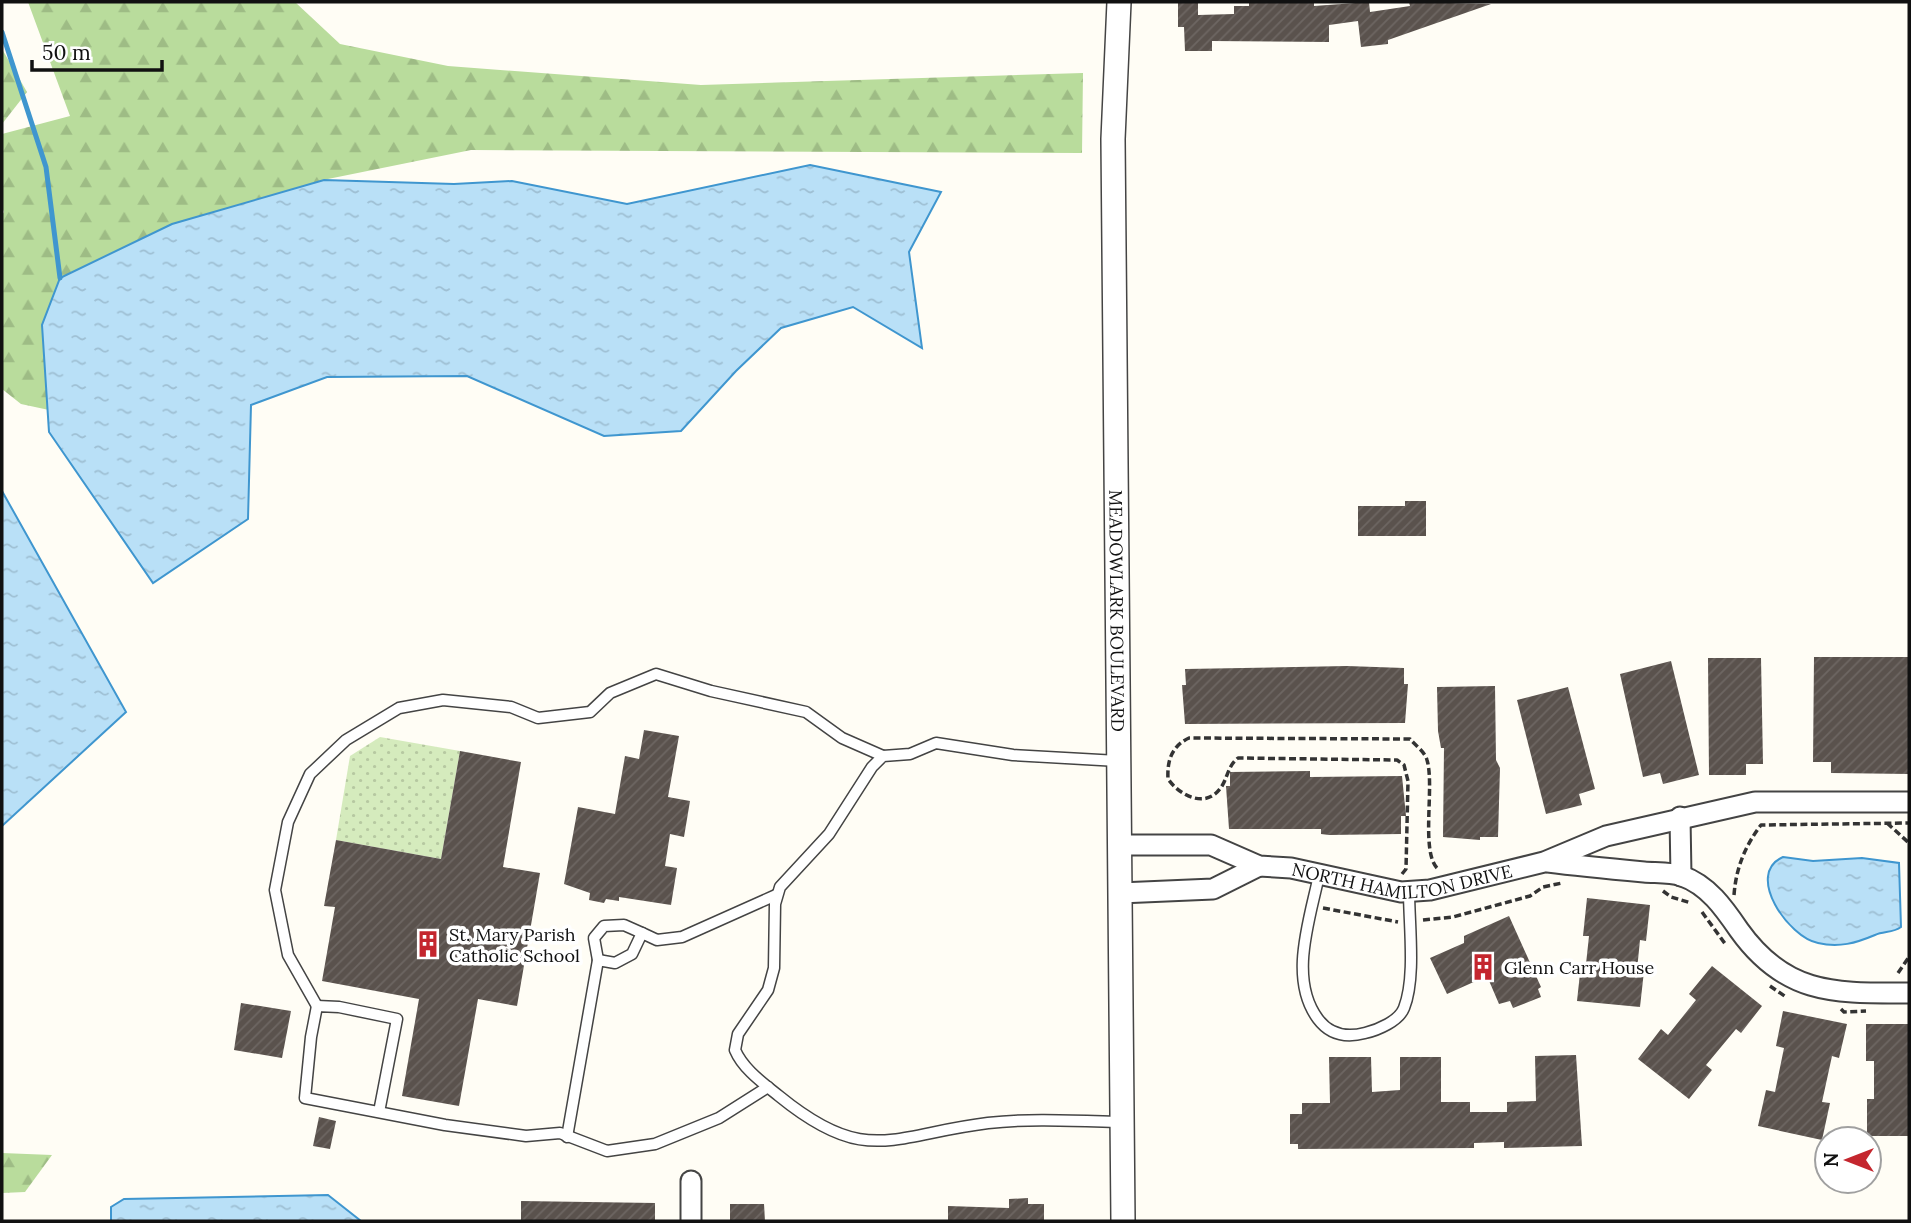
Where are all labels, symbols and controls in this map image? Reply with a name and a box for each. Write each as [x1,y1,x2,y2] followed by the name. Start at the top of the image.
[32,28,161,72] scale bar
[42,39,91,66] text: 50 m
[1105,490,1130,732] street label: MEADOWLARK BOULEVARD
[1290,857,1514,903] street label: NORTH HAMILTON DRIVE
[449,923,580,967] place label: St. Mary Parish Catholic School
[413,929,443,959] building icon: St. Mary Parish Catholic School
[1468,952,1498,982] building icon: Glenn Carr House
[1504,956,1654,979] place label: Glenn Carr House
[1813,1125,1883,1195] north arrow
[1819,1152,1843,1167] text: N

